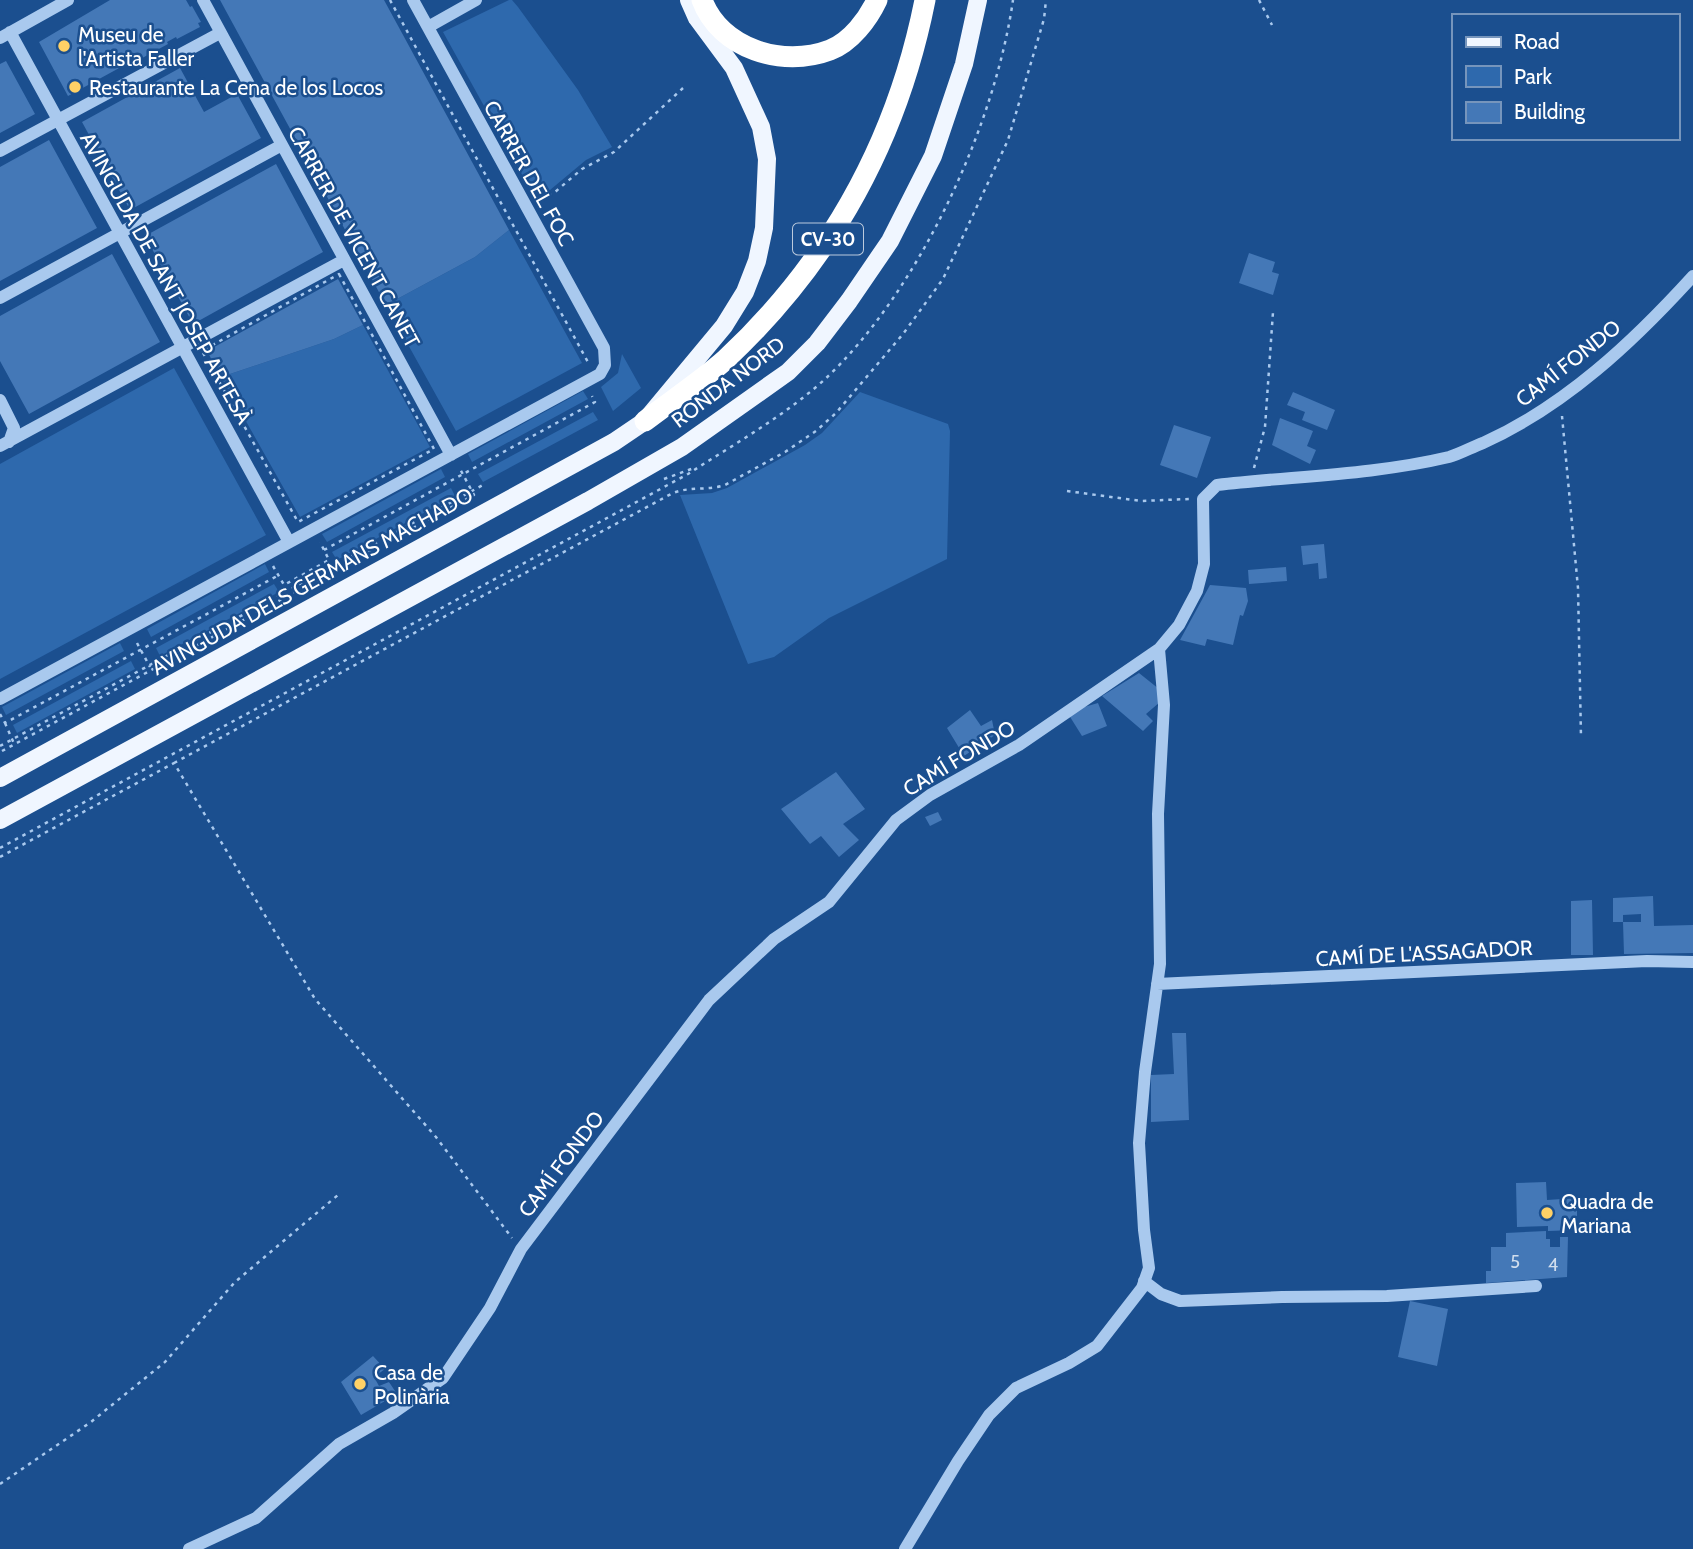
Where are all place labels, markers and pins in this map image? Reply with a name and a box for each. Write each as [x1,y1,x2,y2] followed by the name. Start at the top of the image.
[78,22,195,71] place label: Museu de l'Artista Faller
[56,38,72,54] marker: Museu de l'Artista Faller
[89,75,383,100] place label: Restaurante La Cena de los Locos
[67,79,83,95] marker: Restaurante La Cena de los Locos
[1561,1189,1654,1238] place label: Quadra de Mariana
[1539,1205,1555,1221] marker: Quadra de Mariana
[374,1360,450,1409] place label: Casa de Polinària
[352,1376,368,1392] marker: Casa de Polinària

